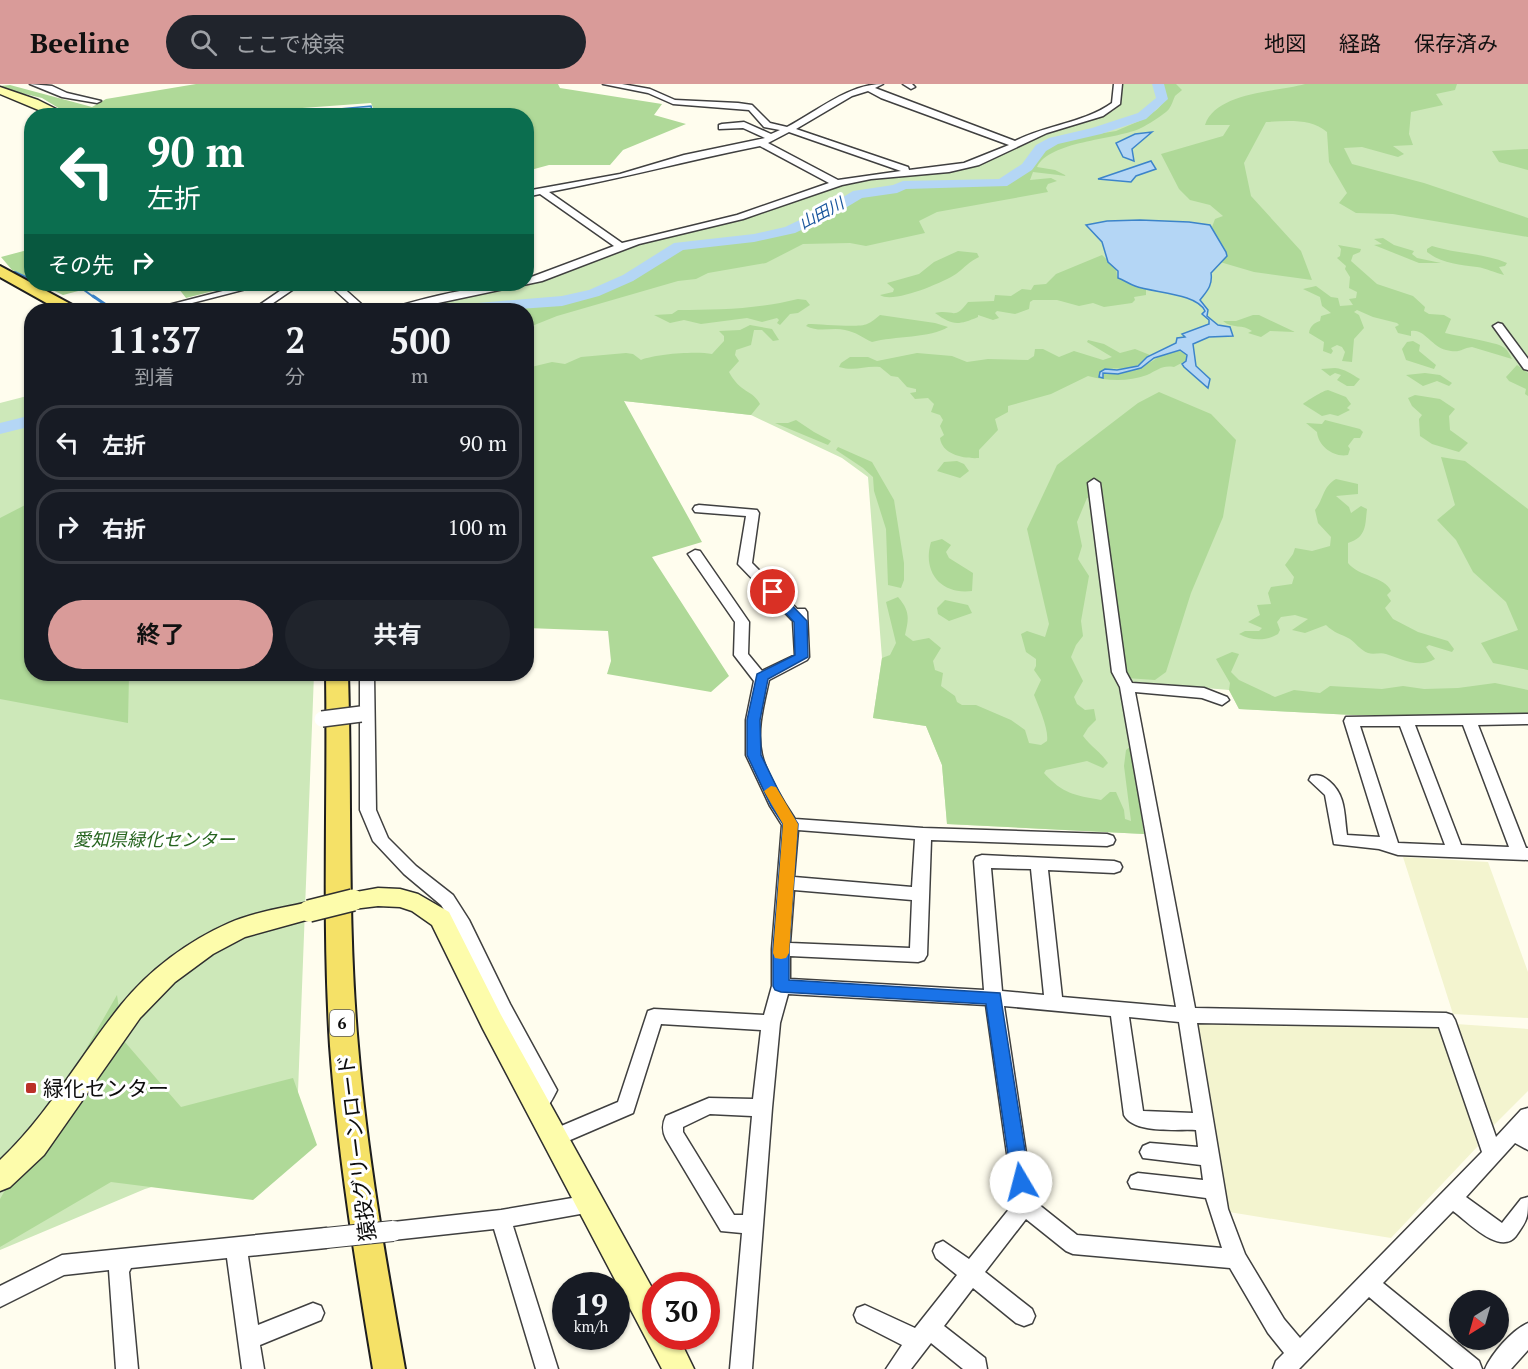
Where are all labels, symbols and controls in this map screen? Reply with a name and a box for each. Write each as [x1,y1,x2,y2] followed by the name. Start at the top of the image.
[166,15,586,69] search box
[30,24,130,61] text: Beeline
[187,26,220,59] icon: search
[235,29,345,58] text: ここで検索
[1264,29,1306,57] text: 地図
[1339,29,1381,57] text: 経路
[1414,29,1498,57] text: 保存済み
[147,123,245,179] text: 90 m
[48,132,126,210] icon: left
[147,180,201,216] text: 左折
[795,191,849,234] water label: 山田川
[126,246,159,279] icon: right
[48,250,114,279] text: その先
[108,316,201,363] text: 11:37
[285,316,306,363] text: 2
[389,317,450,364] text: 500
[411,362,428,389] text: m
[135,363,175,390] text: 到着
[285,363,305,390] text: 分
[51,426,84,459] icon: left
[459,428,507,457] text: 90 m
[102,430,146,459] text: 左折
[51,510,84,543] icon: right
[447,512,507,541] text: 100 m
[102,514,146,543] text: 右折
[747,566,798,617] pin
[756,575,789,608] icon: arrive
[48,600,273,669] button: 終了
[285,600,510,669] button: 共有
[73,827,236,851] park label: 愛知県緑化センター
[330,1010,354,1036] road number: 6
[331,1053,381,1243] street label: 猿投グリーンロード
[43,1074,169,1102] place label: 緑化センター
[24,1081,38,1095] marker: 緑化センター
[989,1150,1053,1214] position arrow
[642,1272,720,1350] speed limit sign: 30
[574,1284,608,1324] text: 19
[1449,1290,1509,1350] north arrow
[1449,1290,1509,1350] map controls
[574,1316,608,1336] text: km/h

